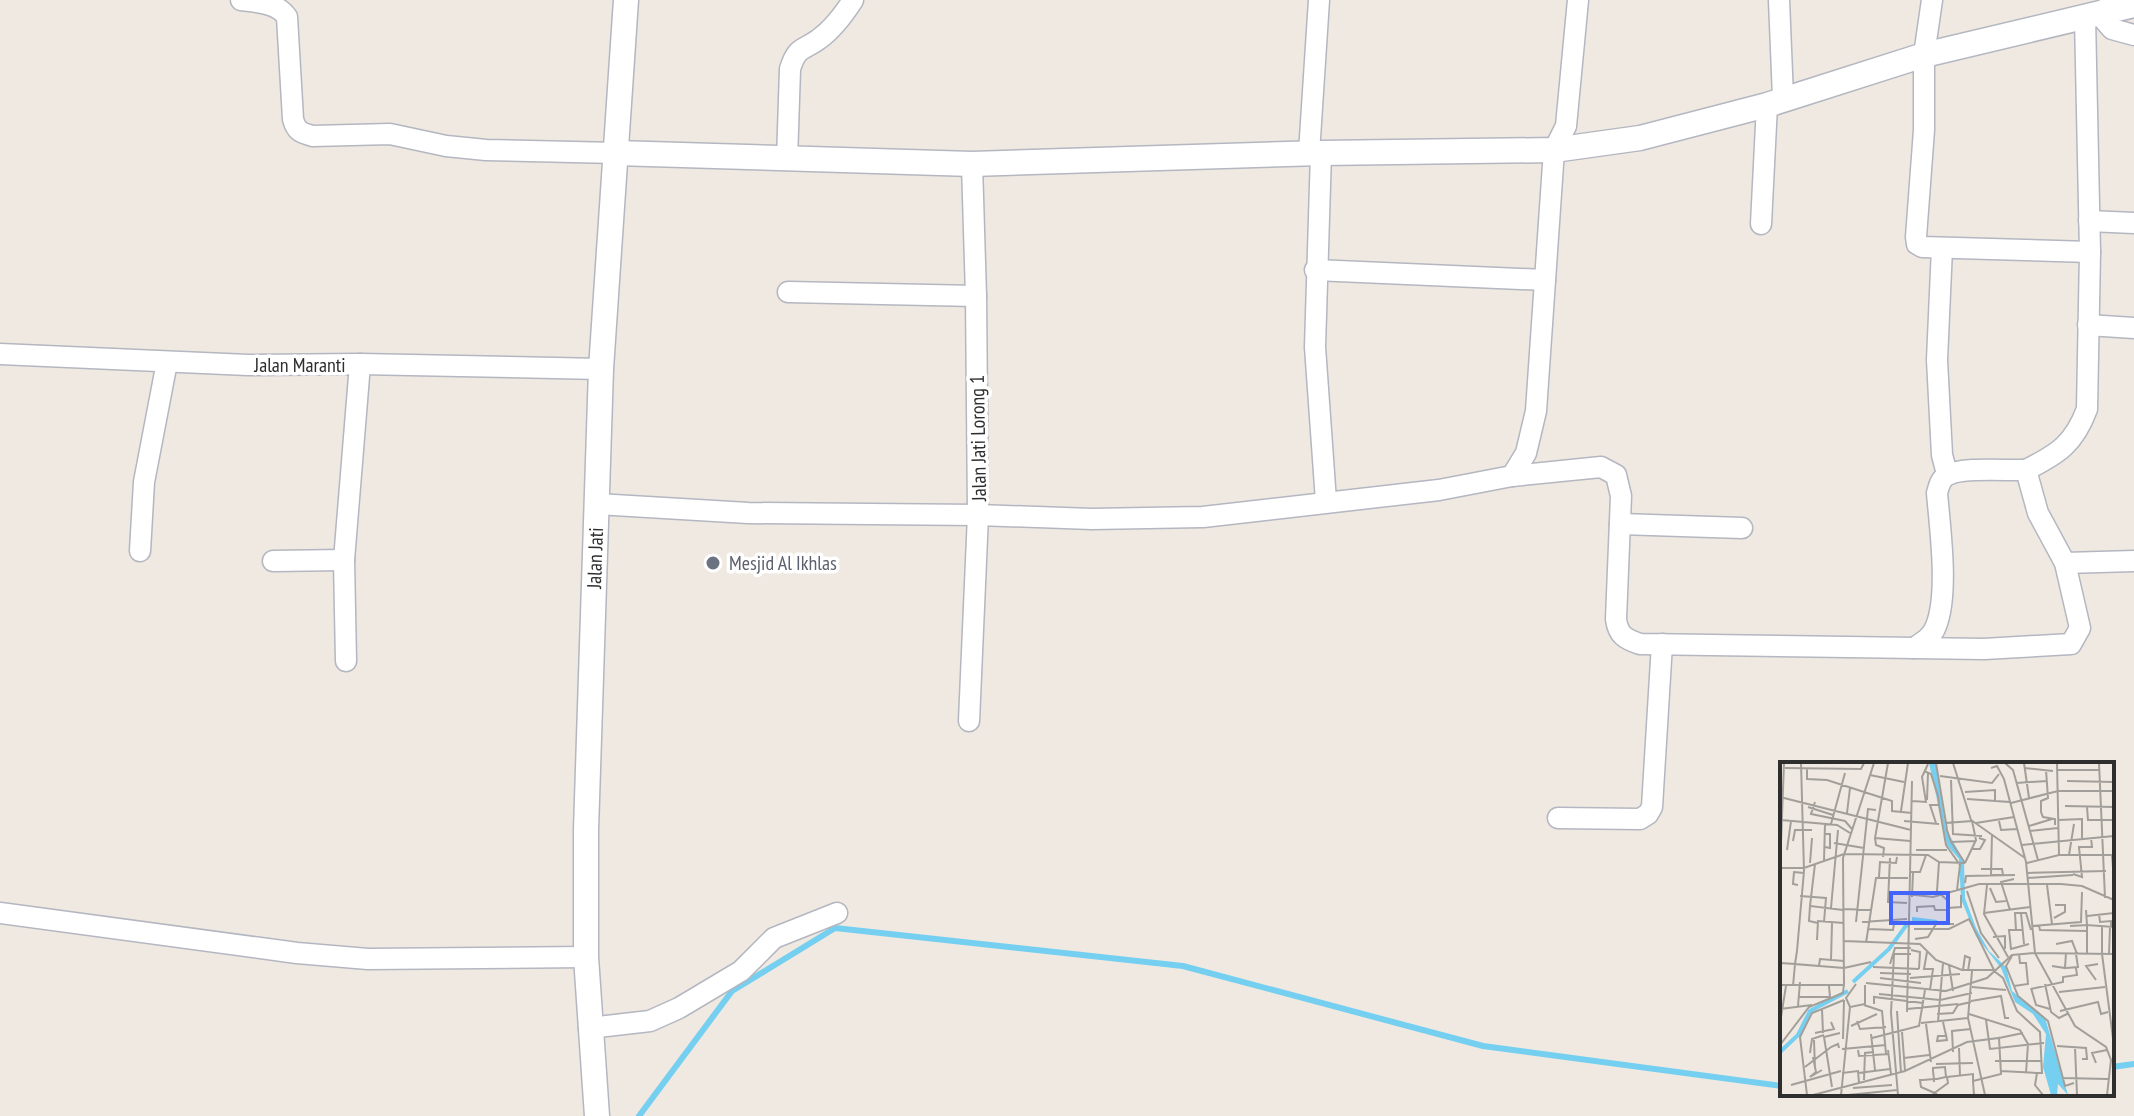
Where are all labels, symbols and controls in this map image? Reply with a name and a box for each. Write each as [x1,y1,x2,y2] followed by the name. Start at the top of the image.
[253,352,346,378] street label: Jalan Maranti
[964,375,992,502] street label: Jalan Jati Lorong 1
[581,527,609,590] street label: Jalan Jati
[729,550,837,576] place label: Mesjid Al Ikhlas
[704,554,722,572] marker: Mesjid Al Ikhlas
[1780,762,2114,1096] inset map

